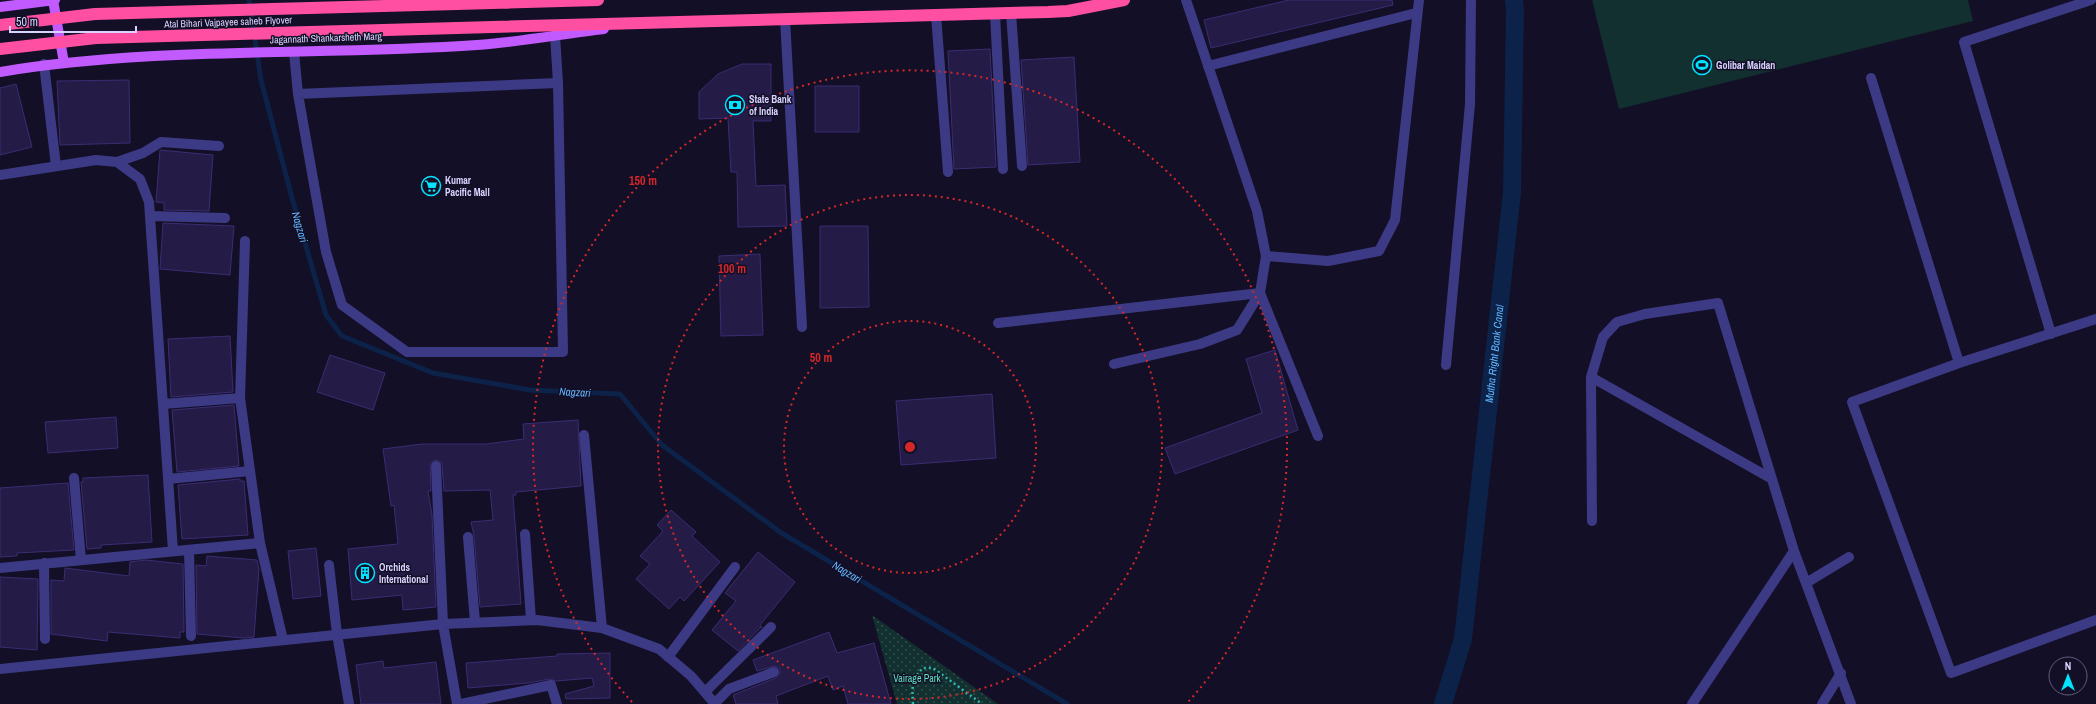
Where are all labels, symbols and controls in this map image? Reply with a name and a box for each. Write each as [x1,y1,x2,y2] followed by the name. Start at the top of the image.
[10,8,136,34] scale bar
[163,13,292,31] street label: Atal Bihari Vajpayee saheb Flyover
[16,14,38,30] text: 50 m
[270,30,383,46] street label: Jagannath Shankarsheth Marg
[1691,54,1713,76] sports icon: Golibar Maidan
[1716,59,1775,72] place label: Golibar Maidan
[749,93,792,118] place label: State Bank of India
[724,94,746,116] bank icon: State Bank of India
[629,173,657,189] text: 150 m
[445,174,490,199] place label: Kumar Pacific Mall
[420,175,442,197] supermarket icon: Kumar Pacific Mall
[289,210,311,245] water label: Nagzari
[718,261,746,277] text: 100 m
[1482,303,1507,403] water label: Mutha Right Bank Canal
[810,350,832,366] text: 50 m
[559,384,592,400] water label: Nagzari
[903,440,917,454] centre of rings
[830,558,865,586] water label: Nagzari
[379,561,428,586] place label: Orchids International
[354,562,376,584] building icon: Orchids International
[2048,656,2088,696] north arrow
[2065,659,2071,673] text: N
[893,672,942,685] park label: Vairage Park

